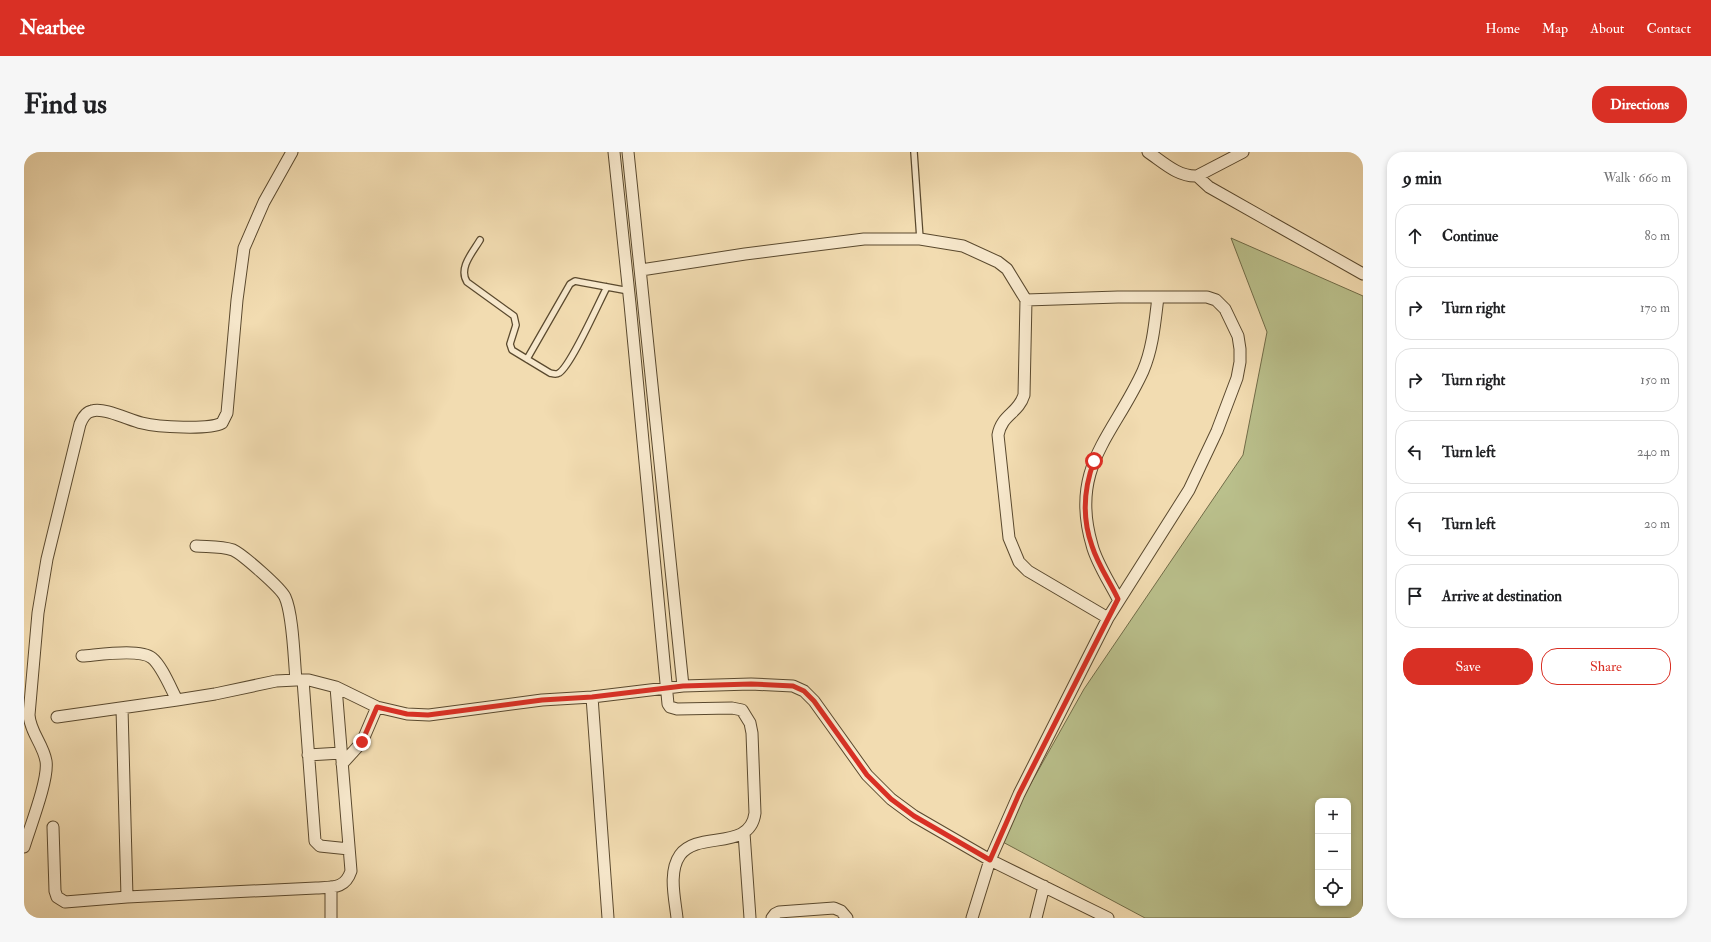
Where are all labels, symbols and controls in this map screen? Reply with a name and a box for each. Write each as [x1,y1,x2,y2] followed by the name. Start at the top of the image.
[20,16,85,40] text: Nearbee
[1485,20,1520,37] text: Home
[1542,20,1568,37] text: Map
[1590,20,1624,37] text: About
[1646,20,1691,37] text: Contact
[1592,86,1687,123] button: Directions
[24,87,107,122] text: Find us
[1403,168,1442,189] text: 9 min
[1603,170,1671,186] text: Walk · 660 m
[1404,225,1426,247] icon: ahead
[1442,227,1498,246] text: Continue
[1644,228,1670,244] text: 80 m
[1404,297,1426,319] icon: right
[1442,299,1505,318] text: Turn right
[1640,300,1670,316] text: 170 m
[1404,369,1426,391] icon: right
[1442,371,1505,390] text: Turn right
[1640,372,1670,388] text: 150 m
[1404,441,1426,463] icon: left
[1442,443,1496,462] text: Turn left
[1637,444,1670,460] text: 240 m
[1085,452,1103,470] route start
[1404,513,1426,535] icon: left
[1442,515,1496,534] text: Turn left
[1644,516,1670,532] text: 20 m
[1404,585,1426,607] icon: arrive
[1442,587,1562,606] text: Arrive at destination
[1403,648,1533,685] button: Save
[1541,648,1671,685] button: Share
[353,733,371,751] route end
[1315,798,1351,906] map controls
[1315,798,1351,834] button: +
[1315,834,1351,870] button: −
[1315,870,1351,906] button: locate

